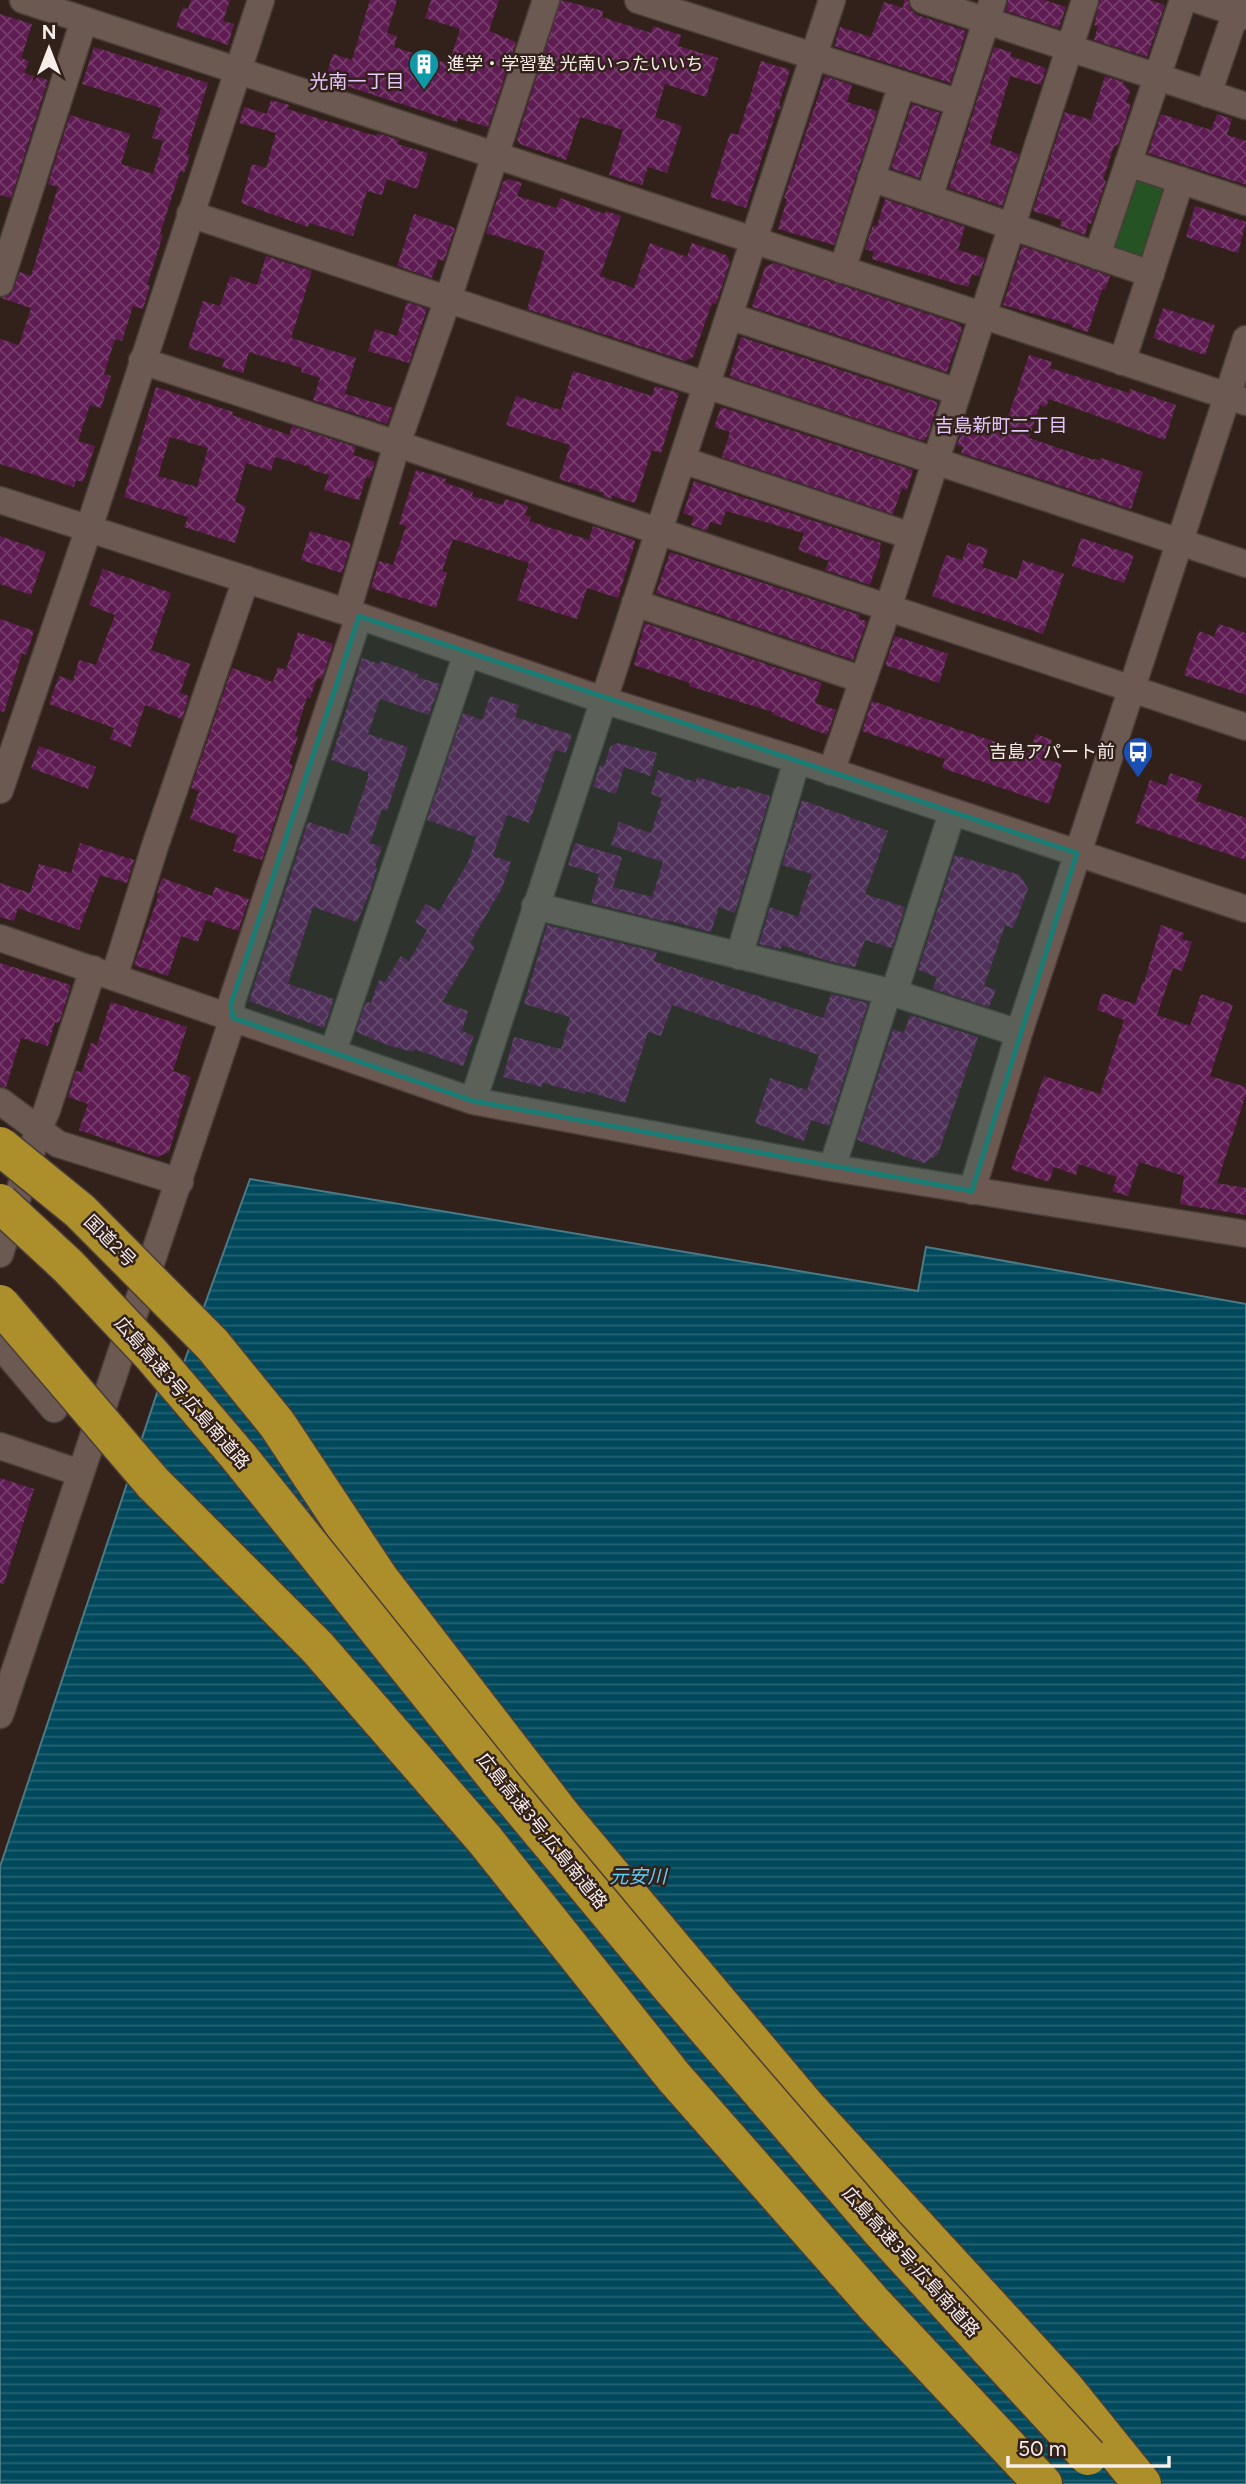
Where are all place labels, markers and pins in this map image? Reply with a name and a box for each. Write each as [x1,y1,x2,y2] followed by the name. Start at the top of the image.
[407,47,441,91] building icon: 進学・学習塾 光南いったいいち
[447,53,703,75] place label: 進学・学習塾 光南いったいいち
[1121,735,1155,779] bus stop icon: 吉島アパート前
[989,741,1115,763] place label: 吉島アパート前

